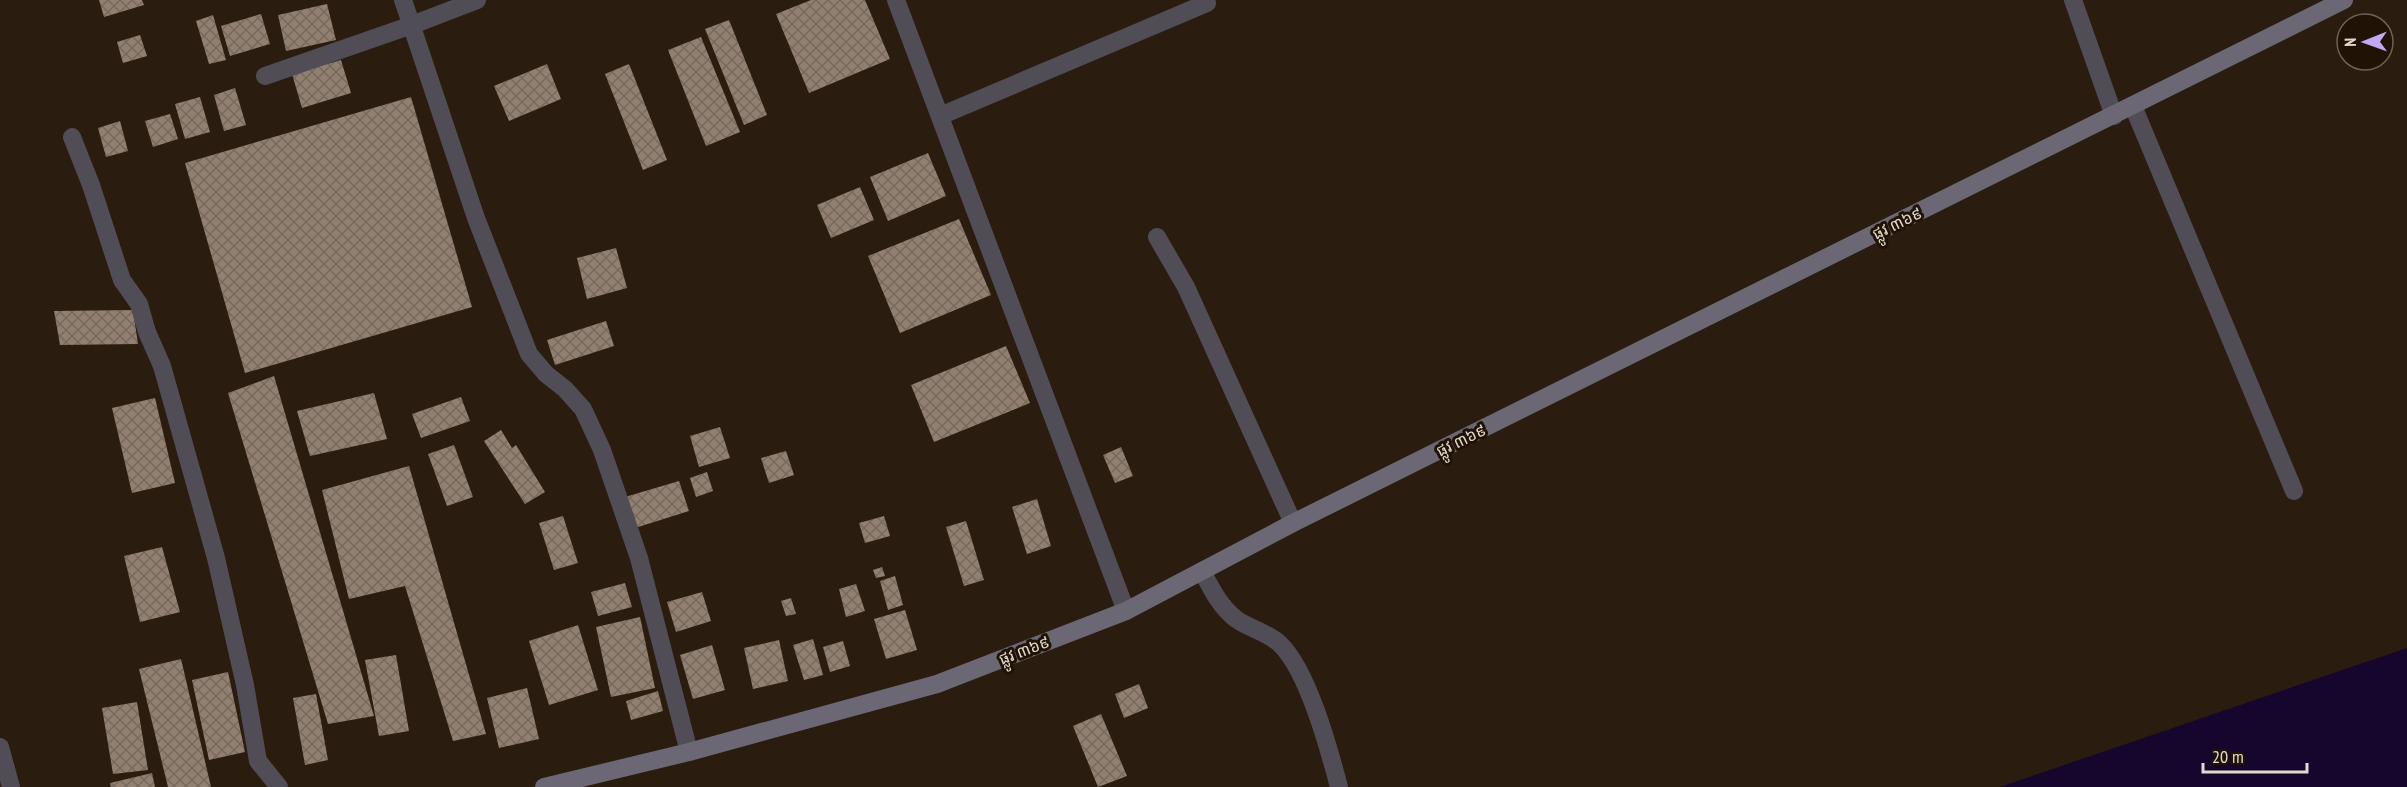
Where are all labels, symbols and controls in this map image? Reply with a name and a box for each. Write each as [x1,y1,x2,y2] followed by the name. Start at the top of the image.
[2335,12,2395,72] north arrow
[2340,38,2360,47] text: N
[1869,202,1927,248] street label: ផ្លូវ ៣៦៩
[1433,419,1491,465] street label: ផ្លូវ ៣៦៩
[996,631,1054,673] street label: ផ្លូវ ៣៦៩
[2203,736,2306,774] scale bar
[2212,745,2244,768] text: 20 m

